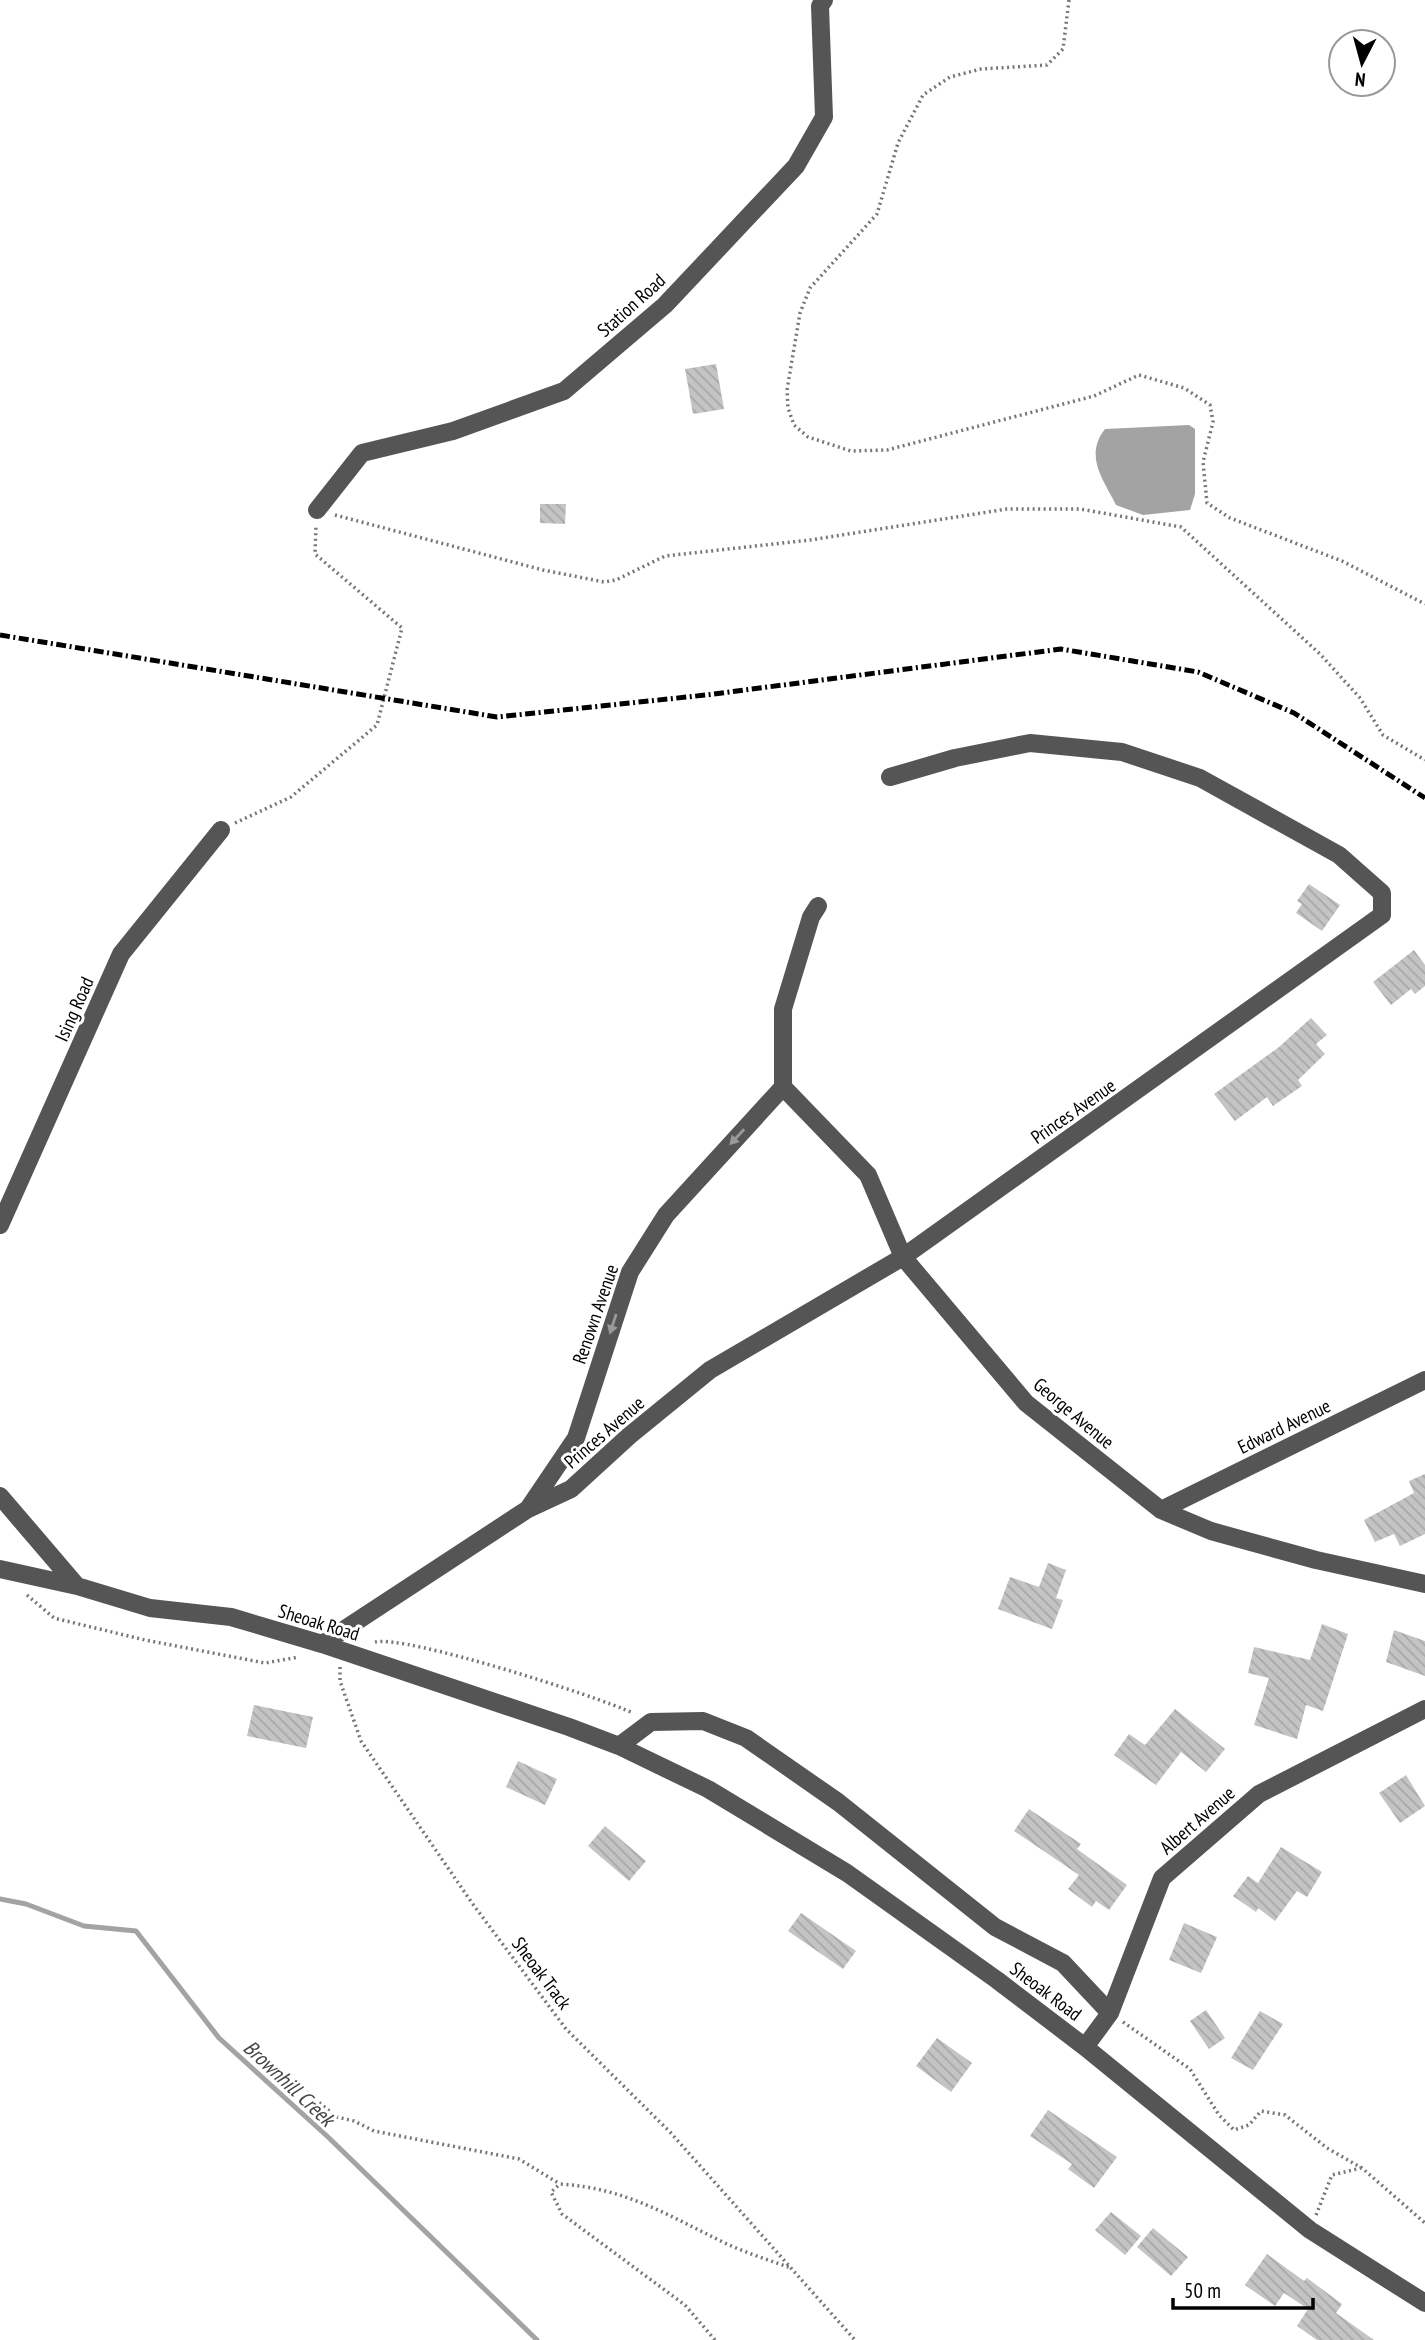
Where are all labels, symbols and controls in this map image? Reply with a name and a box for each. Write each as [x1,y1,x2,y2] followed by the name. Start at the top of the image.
[1327,28,1397,98] north arrow
[1354,67,1367,92] text: N
[592,268,670,342] street label: Station Road
[49,973,99,1045] street label: Ising Road
[1026,1073,1120,1149] street label: Princes Avenue
[729,1129,745,1146] one-way arrow
[567,1261,623,1367] street label: Renown Avenue
[607,1314,618,1335] one-way arrow
[1029,1372,1119,1454] street label: George Avenue
[559,1391,649,1473] street label: Princes Avenue
[1234,1393,1334,1459] street label: Edward Avenue
[276,1598,362,1646] street label: Sheoak Road
[1154,1781,1240,1859] street label: Albert Avenue
[507,1932,577,2014] street label: Sheoak Track
[1005,1956,1087,2026] street label: Sheoak Road
[238,2034,342,2134] water label: Brownhill Creek
[1173,2266,1313,2310] scale bar
[1184,2277,1221,2304] text: 50 m

